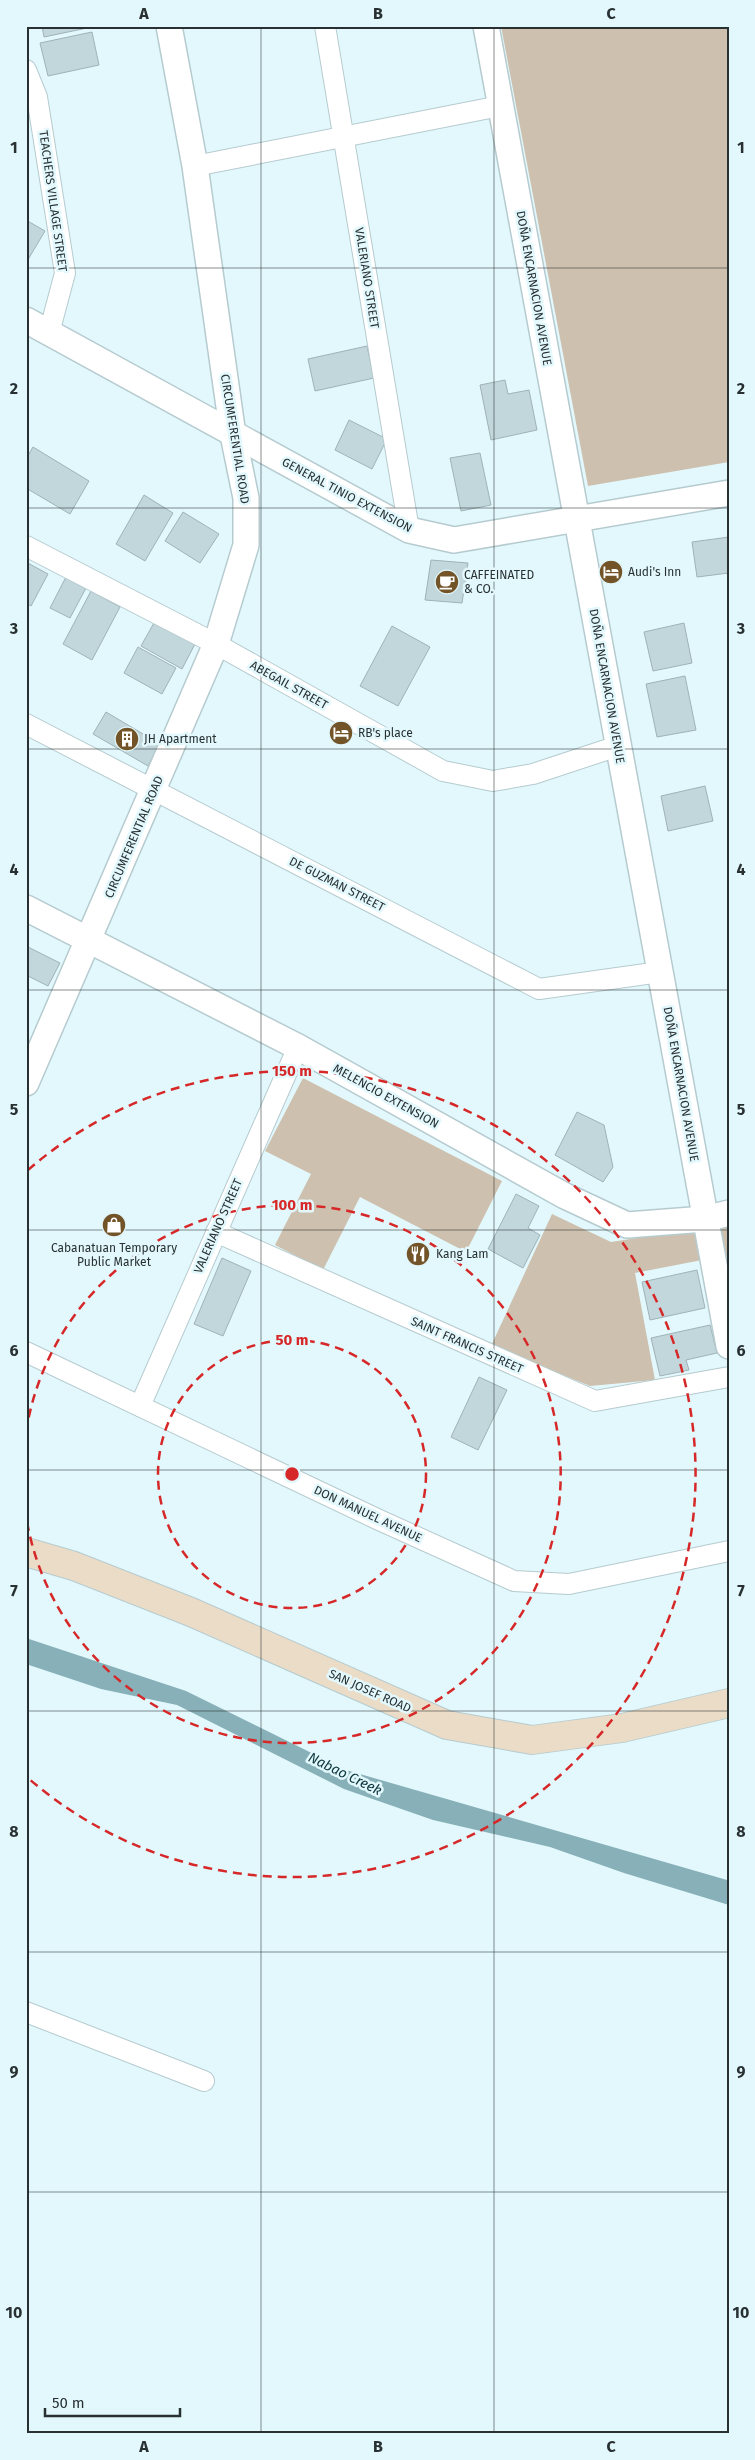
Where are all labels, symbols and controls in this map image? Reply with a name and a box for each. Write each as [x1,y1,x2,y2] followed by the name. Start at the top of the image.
[138,4,149,23] text: A
[373,4,383,23] text: B
[606,4,616,23] text: C
[36,129,70,273] street label: TEACHERS VILLAGE STREET
[10,138,18,157] text: 1
[737,138,745,157] text: 1
[513,209,556,367] street label: DOÑA ENCARNACION AVENUE
[352,227,382,330] street label: VALERIANO STREET
[218,373,252,505] street label: CIRCUMFERENTIAL ROAD
[10,379,18,398] text: 2
[737,379,745,398] text: 2
[280,455,414,535] street label: GENERAL TINIO EXTENSION
[598,559,624,585] hotel icon: Audi's Inn
[628,565,681,579] place label: Audi's Inn
[464,568,534,596] place label: CAFFEINATED & CO.
[434,569,460,595] cafe icon: CAFFEINATED & CO.
[586,607,629,765] street label: DOÑA ENCARNACION AVENUE
[9,619,18,638] text: 3
[736,619,745,638] text: 3
[248,658,331,712] street label: ABEGAIL STREET
[328,720,354,746] hotel icon: RB's place
[114,726,140,752] building icon: JH Apartment
[358,726,413,740] place label: RB's place
[144,732,217,746] place label: JH Apartment
[102,774,166,900] street label: CIRCUMFERENTIAL ROAD
[287,854,388,914] street label: DE GUZMAN STREET
[9,860,19,879] text: 4
[736,860,746,879] text: 4
[660,1005,703,1163] street label: DOÑA ENCARNACION AVENUE
[331,1061,441,1131] street label: MELENCIO EXTENSION
[272,1062,312,1080] text: 150 m
[10,1100,19,1119] text: 5
[737,1100,746,1119] text: 5
[191,1176,245,1275] street label: VALERIANO STREET
[272,1196,312,1214] text: 100 m
[101,1212,127,1238] shop icon: Cabanatuan Temporary Public Market
[51,1241,177,1269] place label: Cabanatuan Temporary Public Market
[405,1241,431,1267] restaurant icon: Kang Lam
[436,1247,489,1261] place label: Kang Lam
[409,1314,526,1376] street label: SAINT FRANCIS STREET
[275,1331,309,1349] text: 50 m
[9,1341,19,1360] text: 6
[736,1341,746,1360] text: 6
[283,1465,301,1483] centre of rings
[312,1483,424,1545] street label: DON MANUEL AVENUE
[10,1581,18,1600] text: 7
[737,1581,745,1600] text: 7
[327,1667,414,1716] street label: SAN JOSEF ROAD
[305,1749,385,1799] water label: Nabao Creek
[9,1822,19,1841] text: 8
[736,1822,746,1841] text: 8
[10,2062,19,2081] text: 9
[737,2062,746,2081] text: 9
[6,2303,22,2322] text: 10
[733,2303,749,2322] text: 10
[45,2385,180,2417] scale bar
[52,2394,85,2412] text: 50 m
[138,2437,149,2456] text: A
[373,2437,383,2456] text: B
[606,2437,616,2456] text: C

